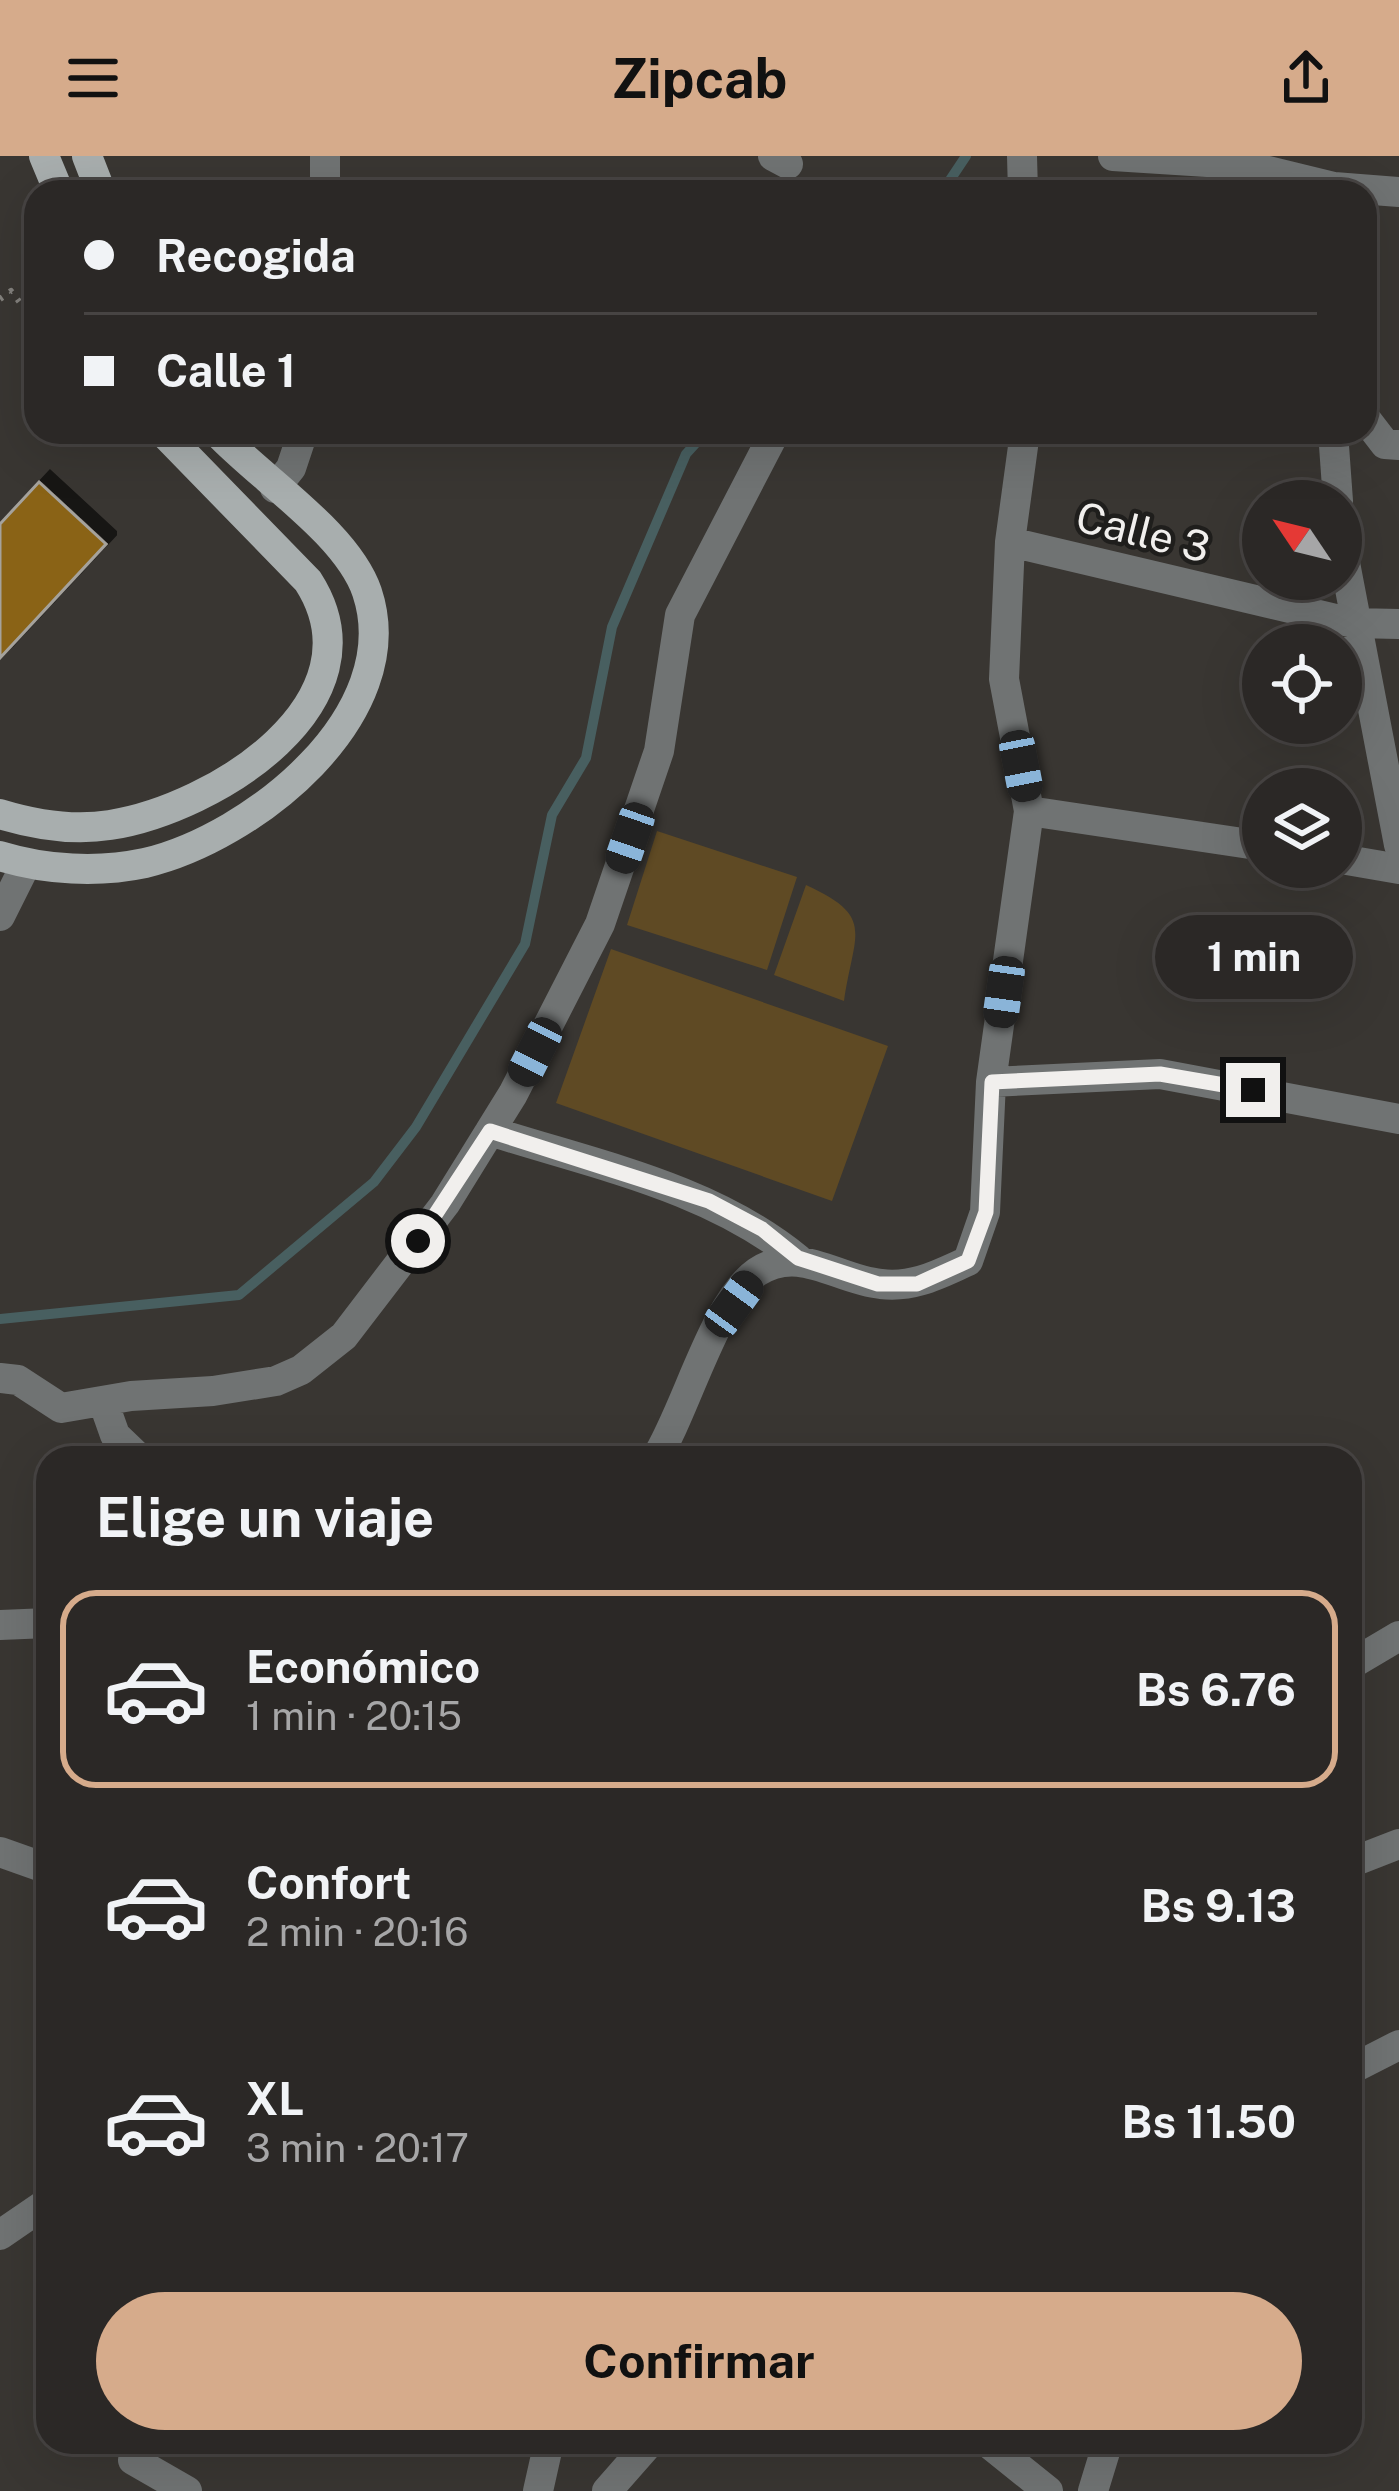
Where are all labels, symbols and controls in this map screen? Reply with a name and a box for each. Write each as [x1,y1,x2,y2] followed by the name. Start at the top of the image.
[60,45,126,111] icon: menu
[1273,45,1339,111] icon: share
[612,47,787,110] text: Zipcab
[156,229,356,282] text: Recogida
[156,344,296,397] text: Calle 1
[1242,480,1362,600] north arrow
[1242,480,1362,888] map controls
[1071,491,1215,572] street label: Calle 3
[1242,624,1362,744] button: locate
[996,727,1046,805] car
[1242,768,1362,888] button: layers
[601,798,659,878] car
[1154,916,1352,1000] callout: 1 min
[1207,934,1301,980] text: 1 min
[981,954,1027,1030] car
[503,1012,567,1092] car
[1226,1063,1280,1117] route end
[391,1214,445,1268] route start
[698,1264,770,1344] car
[96,1486,434,1549] text: Elige un viaje
[102,1635,210,1743] icon: car
[246,1640,480,1693] text: Económico
[1136,1663,1296,1716] text: Bs 6.76
[246,1693,462,1739] text: 1 min · 20:15
[102,1851,210,1959] icon: car
[246,1856,411,1909] text: Confort
[1141,1879,1296,1932] text: Bs 9.13
[246,1909,469,1955] text: 2 min · 20:16
[102,2067,210,2175] icon: car
[246,2072,304,2125] text: XL
[1122,2095,1296,2148] text: Bs 11.50
[246,2125,469,2171] text: 3 min · 20:17
[96,2292,1302,2430] button: Confirmar

